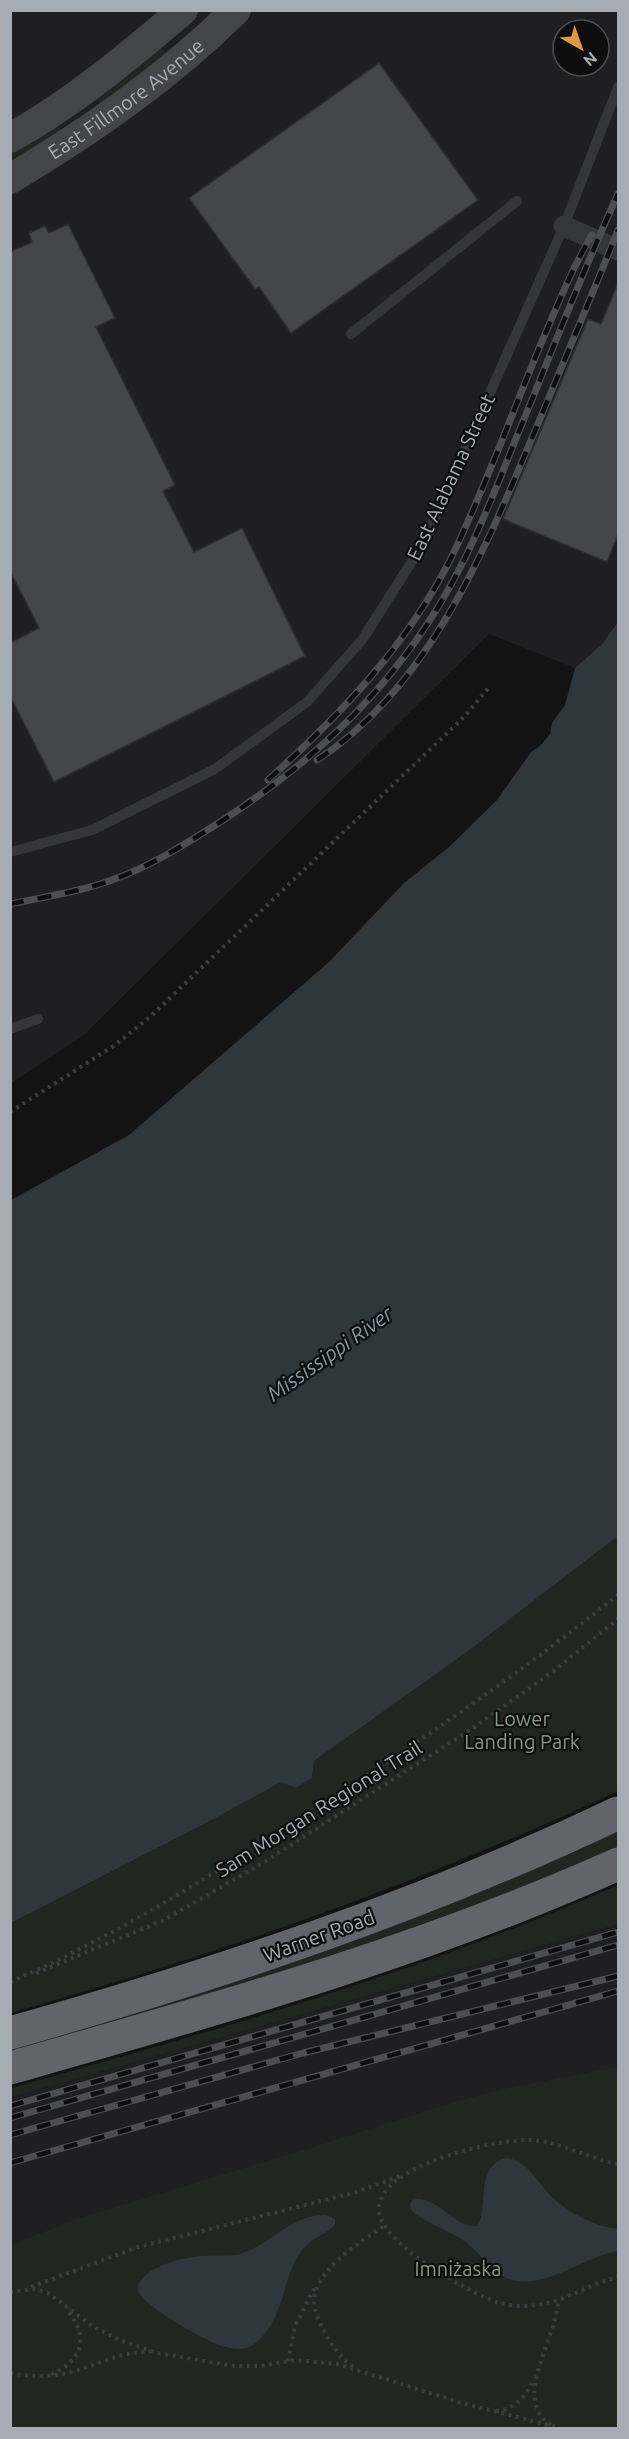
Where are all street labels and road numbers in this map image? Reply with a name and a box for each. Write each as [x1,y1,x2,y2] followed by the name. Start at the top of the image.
[44,34,208,164] street label: East Fillmore Avenue
[402,390,499,564] street label: East Alabama Street
[212,1736,426,1882] street label: Sam Morgan Regional Trail
[260,1905,378,1966] street label: Warner Road

